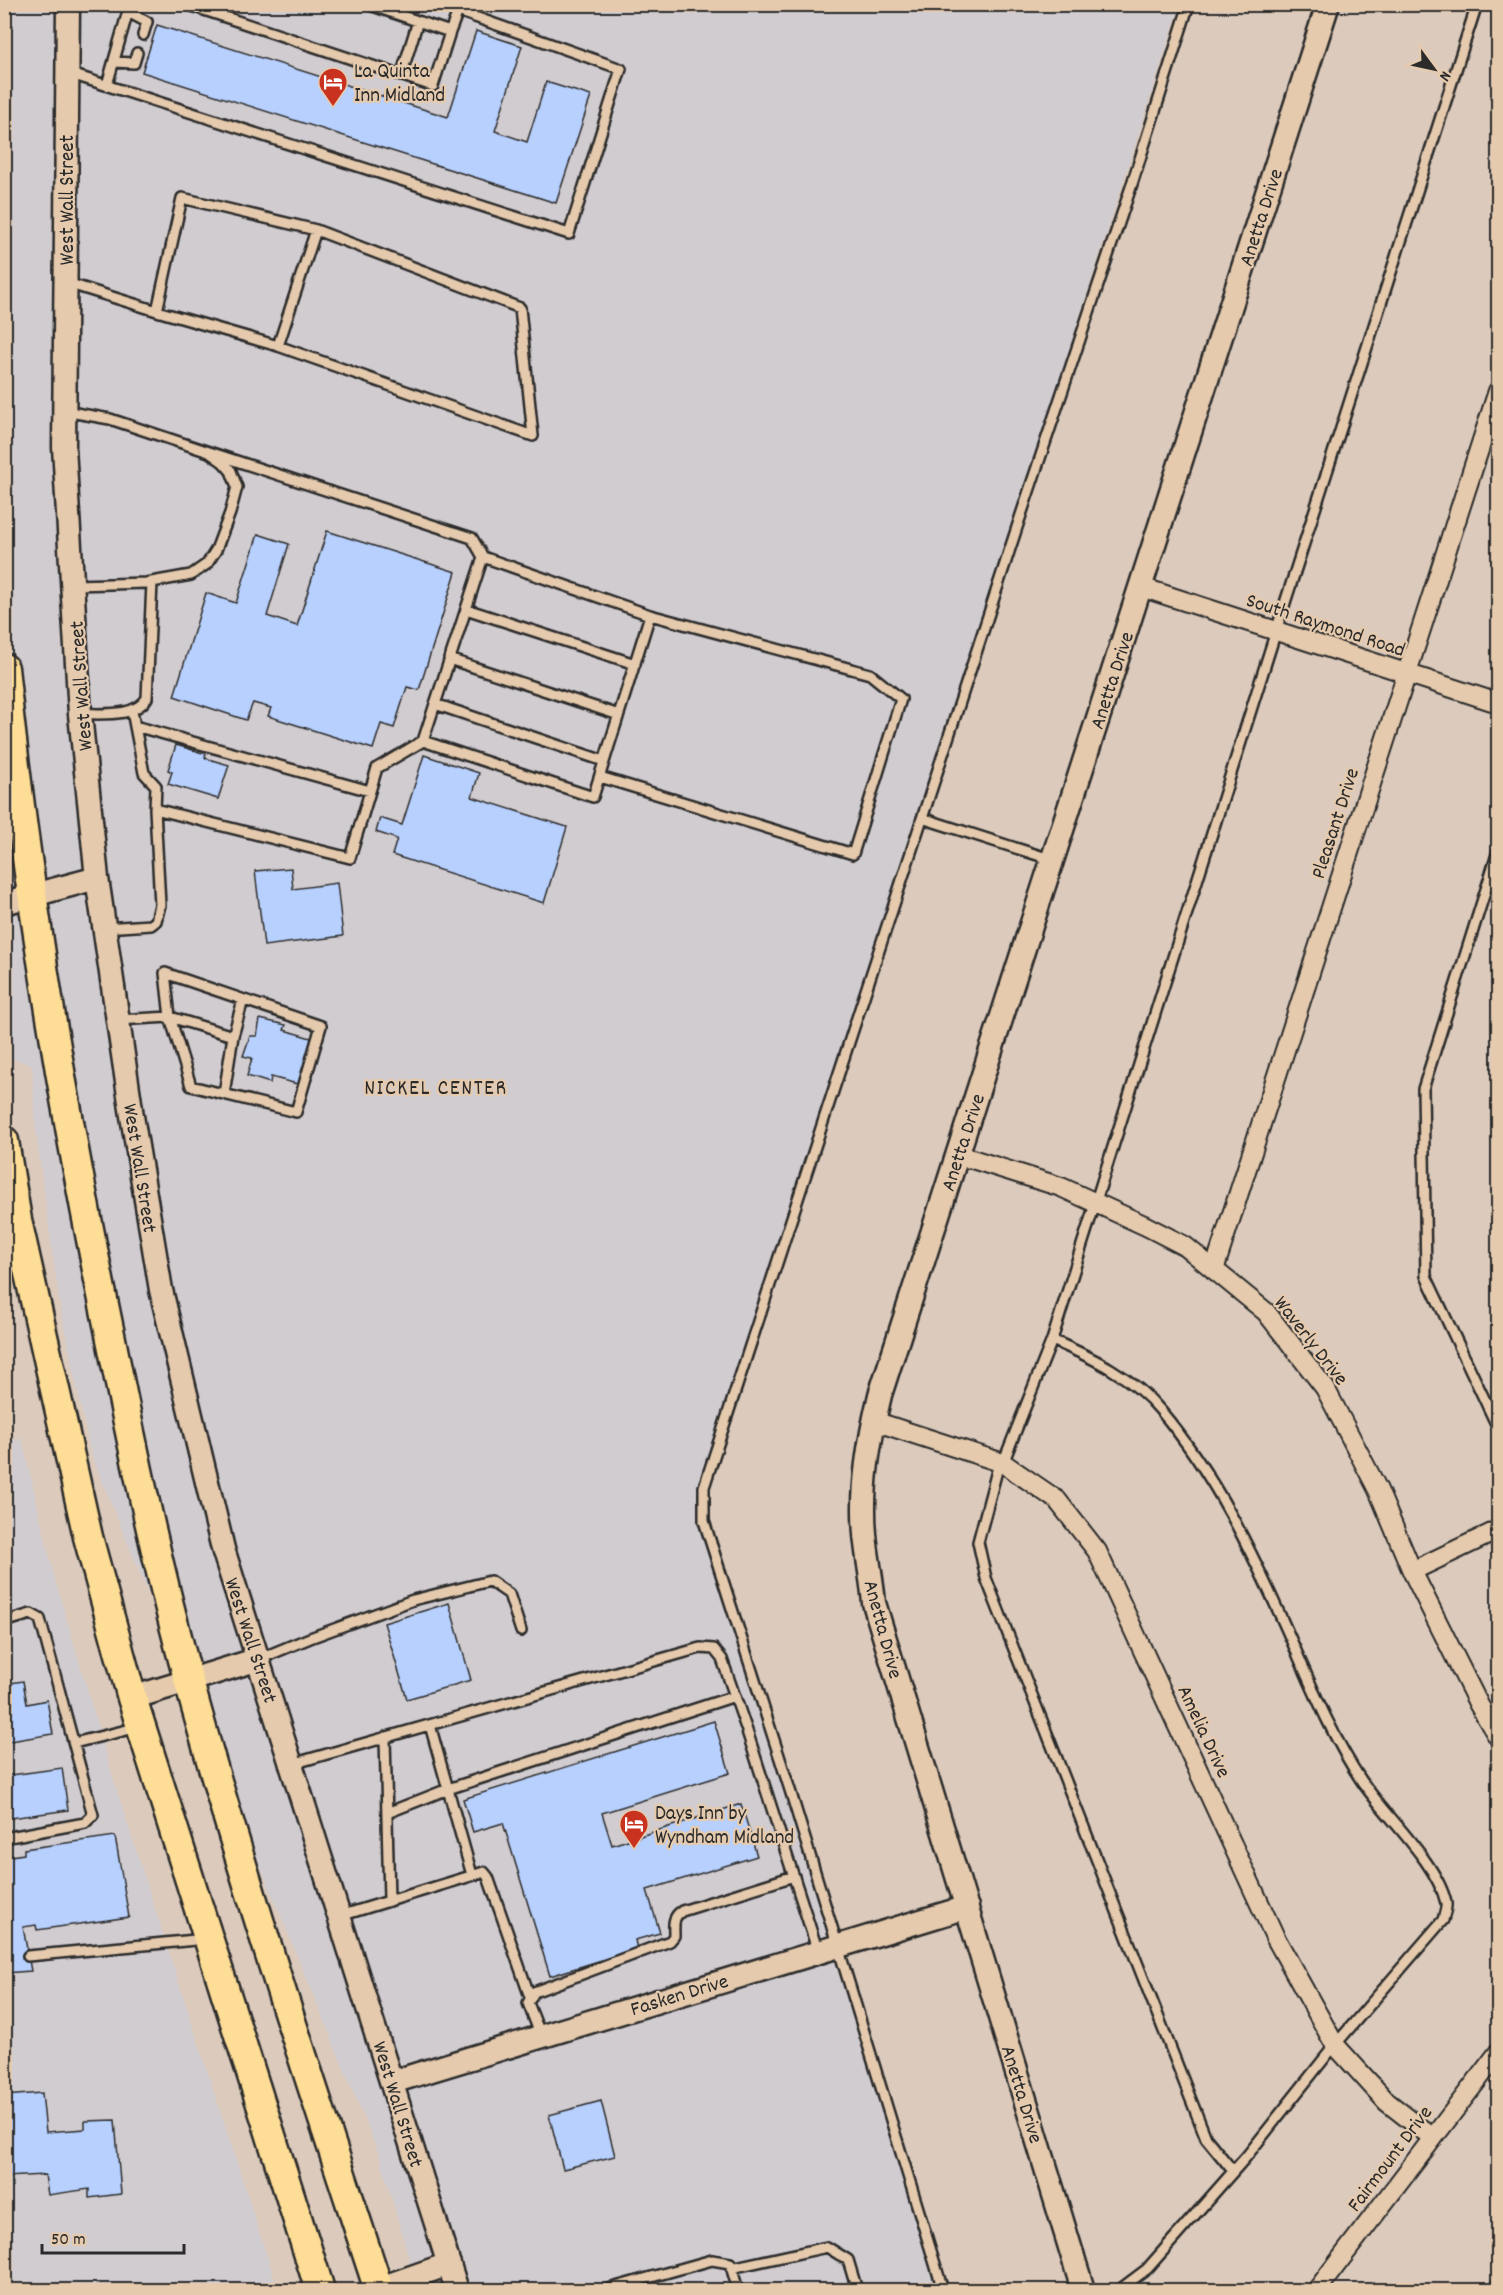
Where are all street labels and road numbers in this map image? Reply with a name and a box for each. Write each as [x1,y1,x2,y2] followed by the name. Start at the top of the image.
[54,135,84,265] street label: West Wall Street
[1233,165,1293,271] street label: Anetta Drive
[1242,587,1409,667] street label: South Raymond Road
[63,619,103,752] street label: West Wall Street
[1084,628,1144,734] street label: Anetta Drive
[1305,765,1369,883] street label: Pleasant Drive
[935,1090,995,1196] street label: Anetta Drive
[113,1102,163,1235] street label: West Wall Street
[1265,1291,1354,1393] street label: Waverly Drive
[215,1574,284,1708] street label: West Wall Street
[854,1577,909,1682] street label: Anetta Drive
[1168,1681,1237,1784] street label: Amelia Drive
[627,1968,733,2026] street label: Fasken Drive
[363,2038,430,2172] street label: West Wall Street
[991,2042,1049,2148] street label: Anetta Drive
[1341,2100,1441,2219] street label: Fairmount Drive

